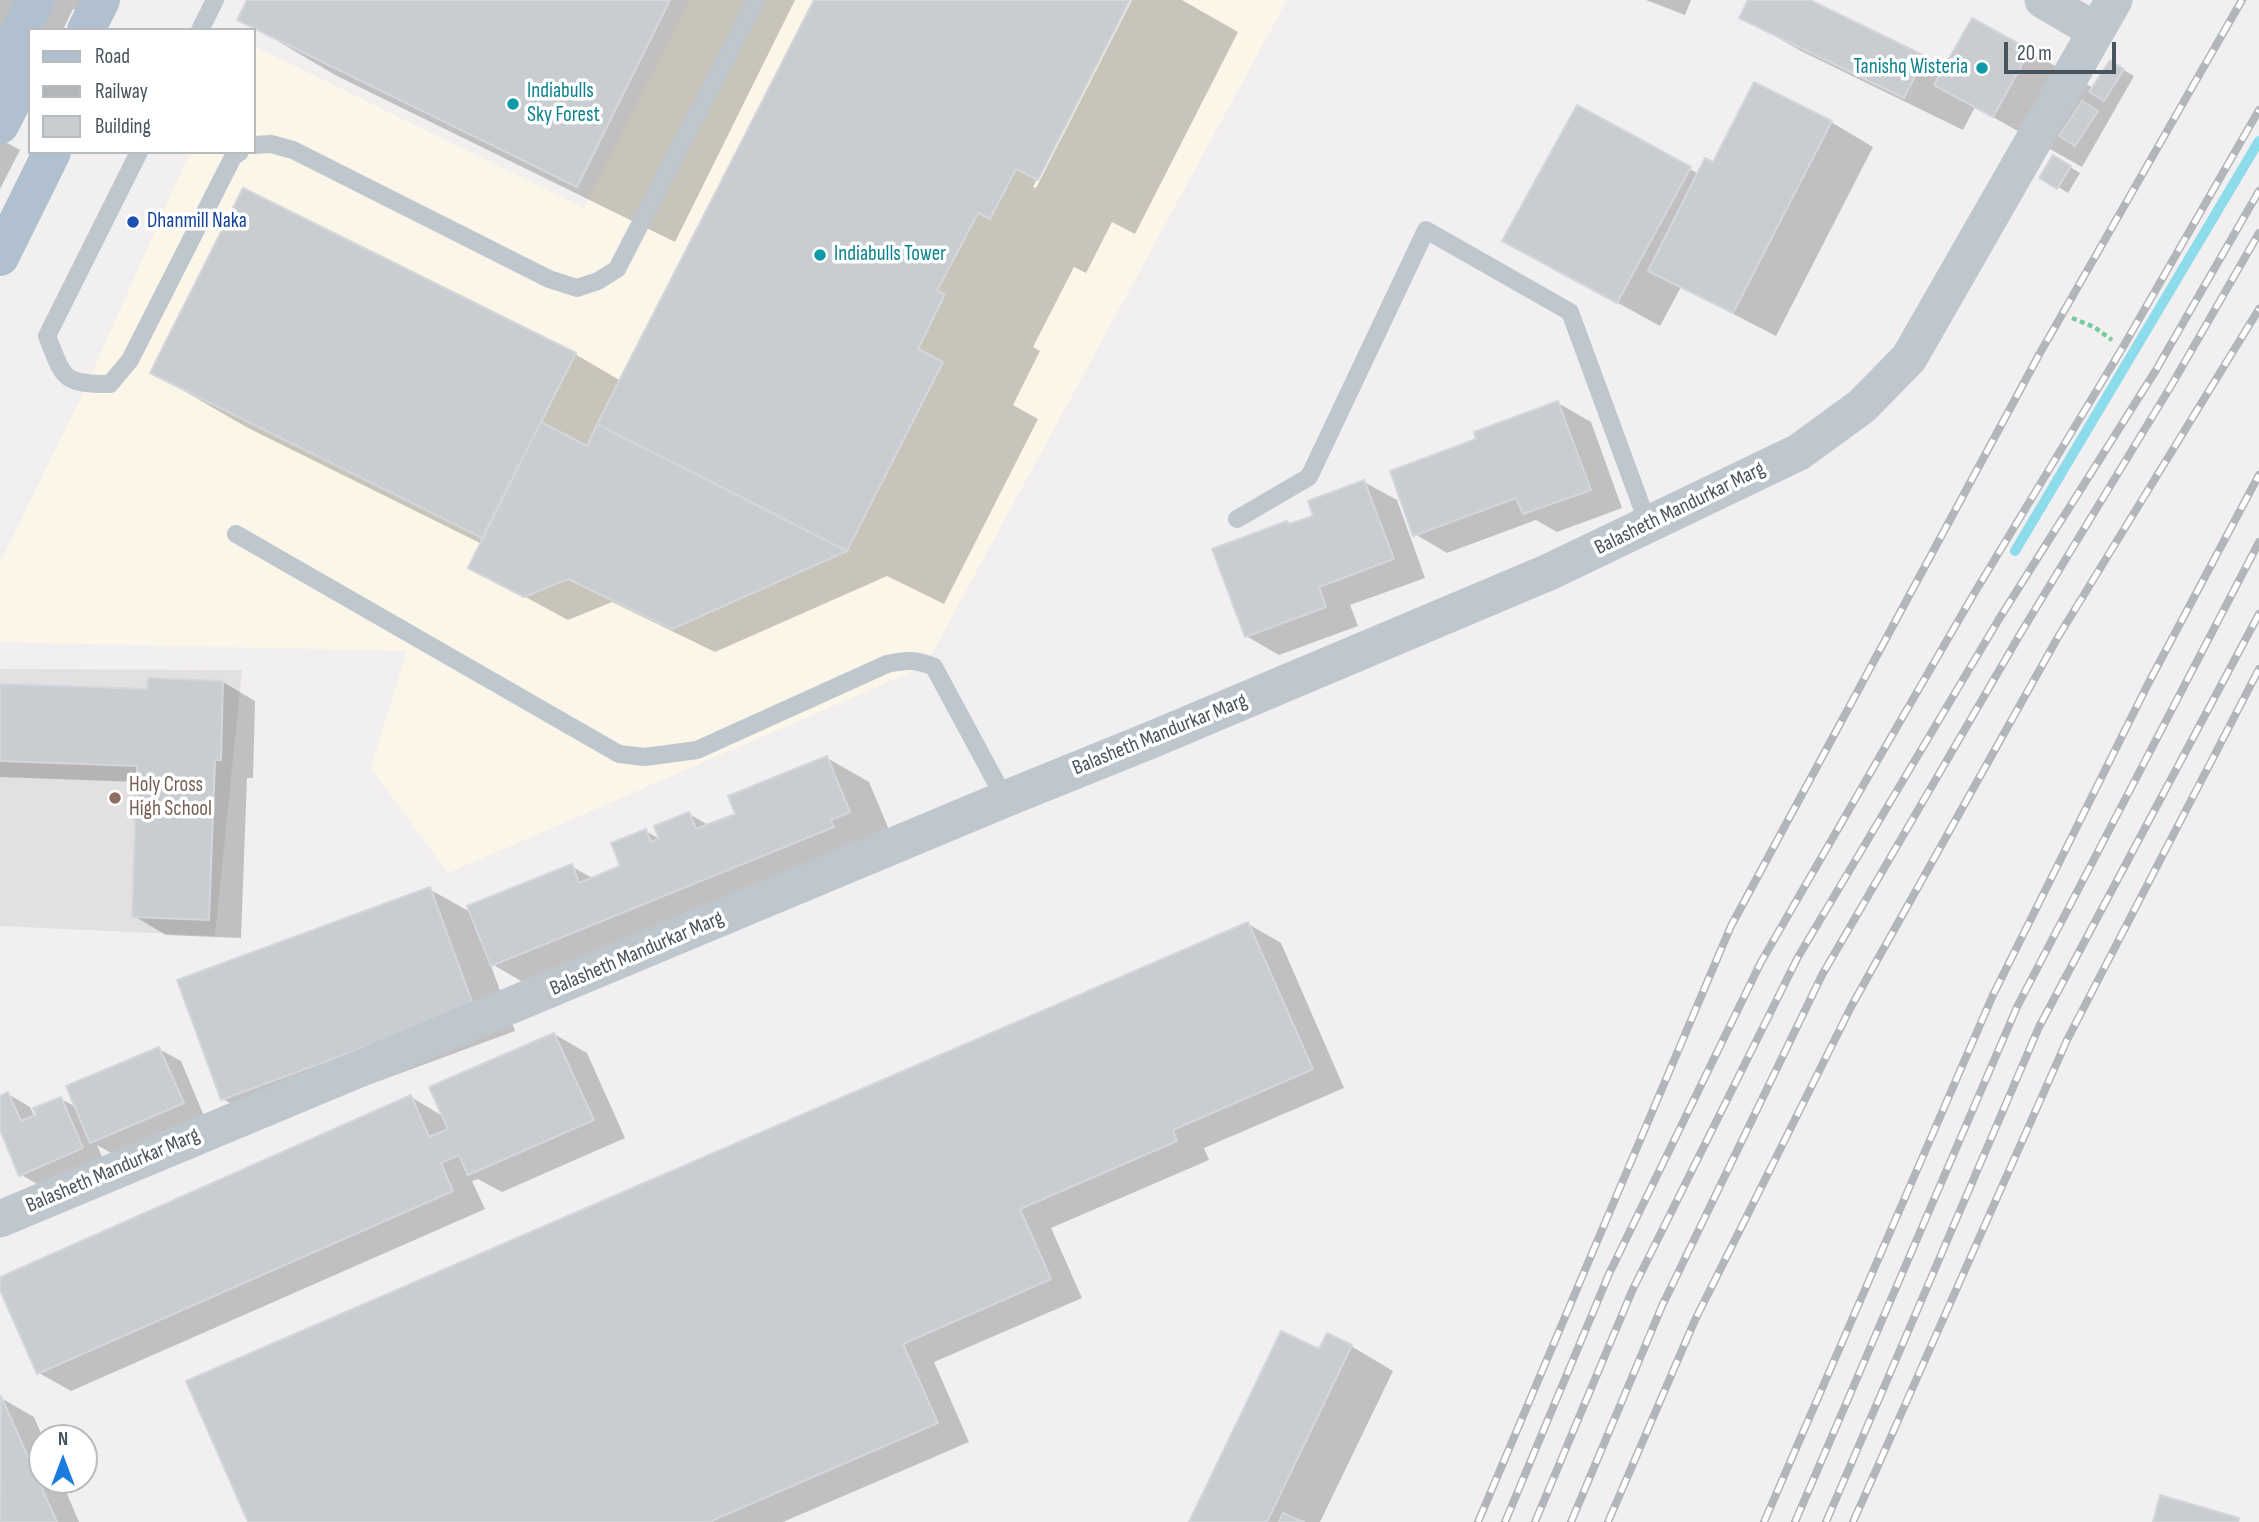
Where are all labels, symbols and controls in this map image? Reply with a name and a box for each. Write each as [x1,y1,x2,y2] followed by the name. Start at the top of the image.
[28,28,256,154] legend
[2007,28,2119,72] scale bar
[2017,41,2052,66] text: 20 m
[95,44,130,69] text: Road
[1853,55,1968,81] place label: Tanishq Wisteria
[1974,60,1990,76] marker: Tanishq Wisteria
[95,79,148,104] text: Railway
[527,79,600,129] place label: Indiabulls Sky Forest
[505,96,521,112] marker: Indiabulls Sky Forest
[95,114,151,139] text: Building
[147,209,247,235] place label: Dhanmill Naka
[125,214,141,230] marker: Dhanmill Naka
[834,242,946,268] place label: Indiabulls Tower
[812,247,828,263] marker: Indiabulls Tower
[1591,457,1769,561] street label: Balasheth Mandurkar Marg
[1069,688,1251,782] street label: Balasheth Mandurkar Marg
[129,773,212,823] place label: Holy Cross High School
[107,790,123,806] marker: Holy Cross High School
[546,906,728,1002] street label: Balasheth Mandurkar Marg
[22,1123,204,1219] street label: Balasheth Mandurkar Marg
[28,1424,98,1494] north arrow
[58,1428,68,1451] text: N

